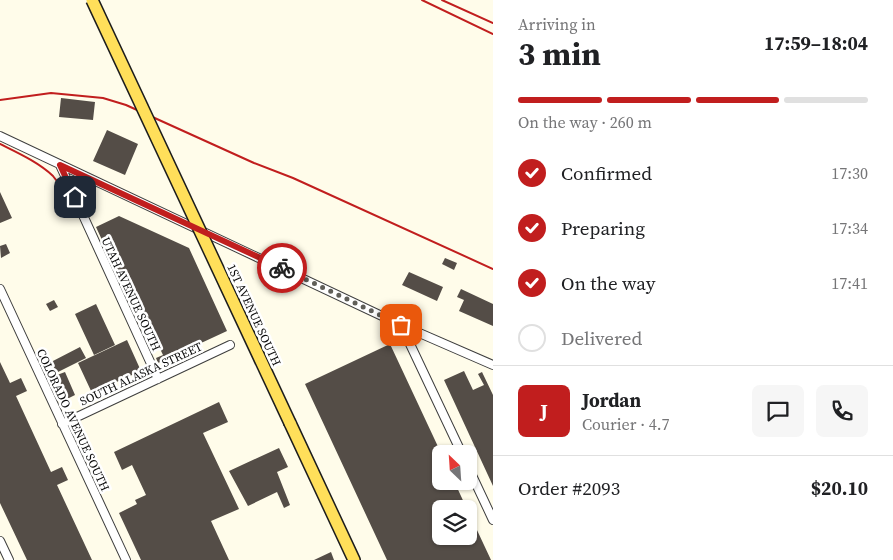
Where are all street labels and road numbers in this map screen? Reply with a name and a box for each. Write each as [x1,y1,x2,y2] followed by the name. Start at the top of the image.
[98,234,164,354] street label: UTAH AVENUE SOUTH
[223,261,285,369] street label: 1ST AVENUE SOUTH
[77,338,205,409] street label: SOUTH ALASKA STREET
[33,346,113,494] street label: COLORADO AVENUE SOUTH

